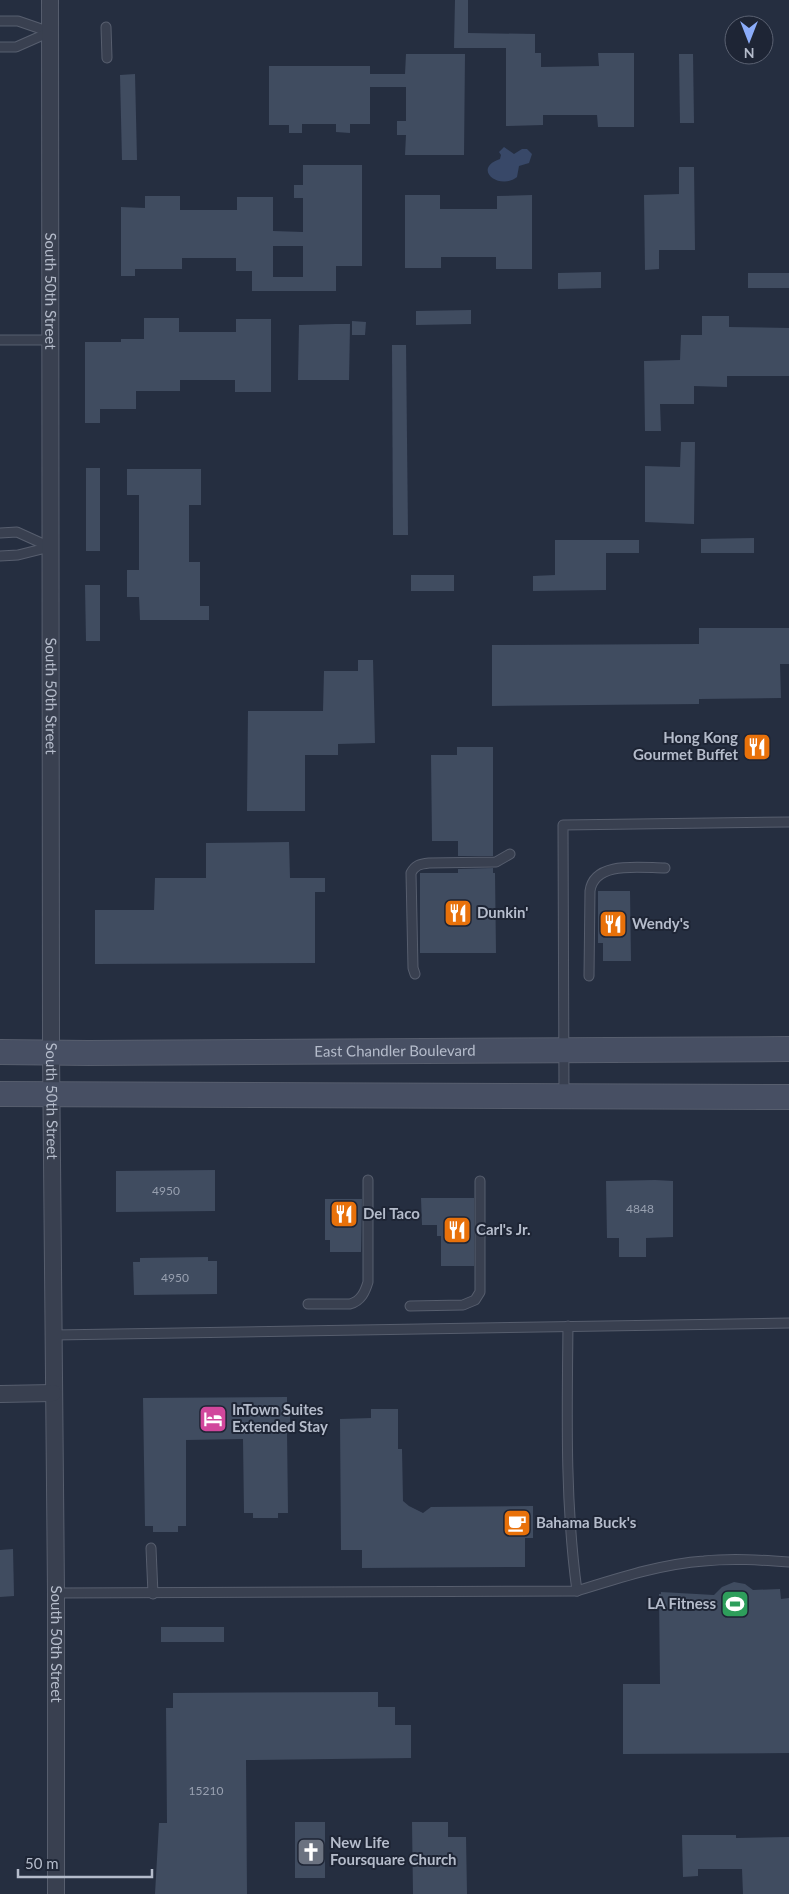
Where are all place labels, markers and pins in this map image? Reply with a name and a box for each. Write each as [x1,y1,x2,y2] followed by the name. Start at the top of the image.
[633,728,738,763] place label: Hong Kong Gourmet Buffet
[742,732,772,762] restaurant icon: Hong Kong Gourmet Buffet
[443,898,473,928] restaurant icon: Dunkin'
[477,903,528,921] place label: Dunkin'
[598,909,628,939] restaurant icon: Wendy's
[632,914,690,932] place label: Wendy's
[329,1199,359,1229] restaurant icon: Del Taco
[363,1204,420,1222] place label: Del Taco
[442,1215,472,1245] restaurant icon: Carl's Jr.
[476,1220,530,1238] place label: Carl's Jr.
[232,1400,328,1435] place label: InTown Suites Extended Stay
[198,1404,228,1434] hotel icon: InTown Suites Extended Stay
[502,1508,532,1538] cafe icon: Bahama Buck's
[536,1513,637,1531] place label: Bahama Buck's
[720,1589,750,1619] sports icon: LA Fitness
[647,1594,716,1612] place label: LA Fitness
[330,1833,457,1868] place label: New Life Foursquare Church
[296,1837,326,1867] church icon: New Life Foursquare Church

